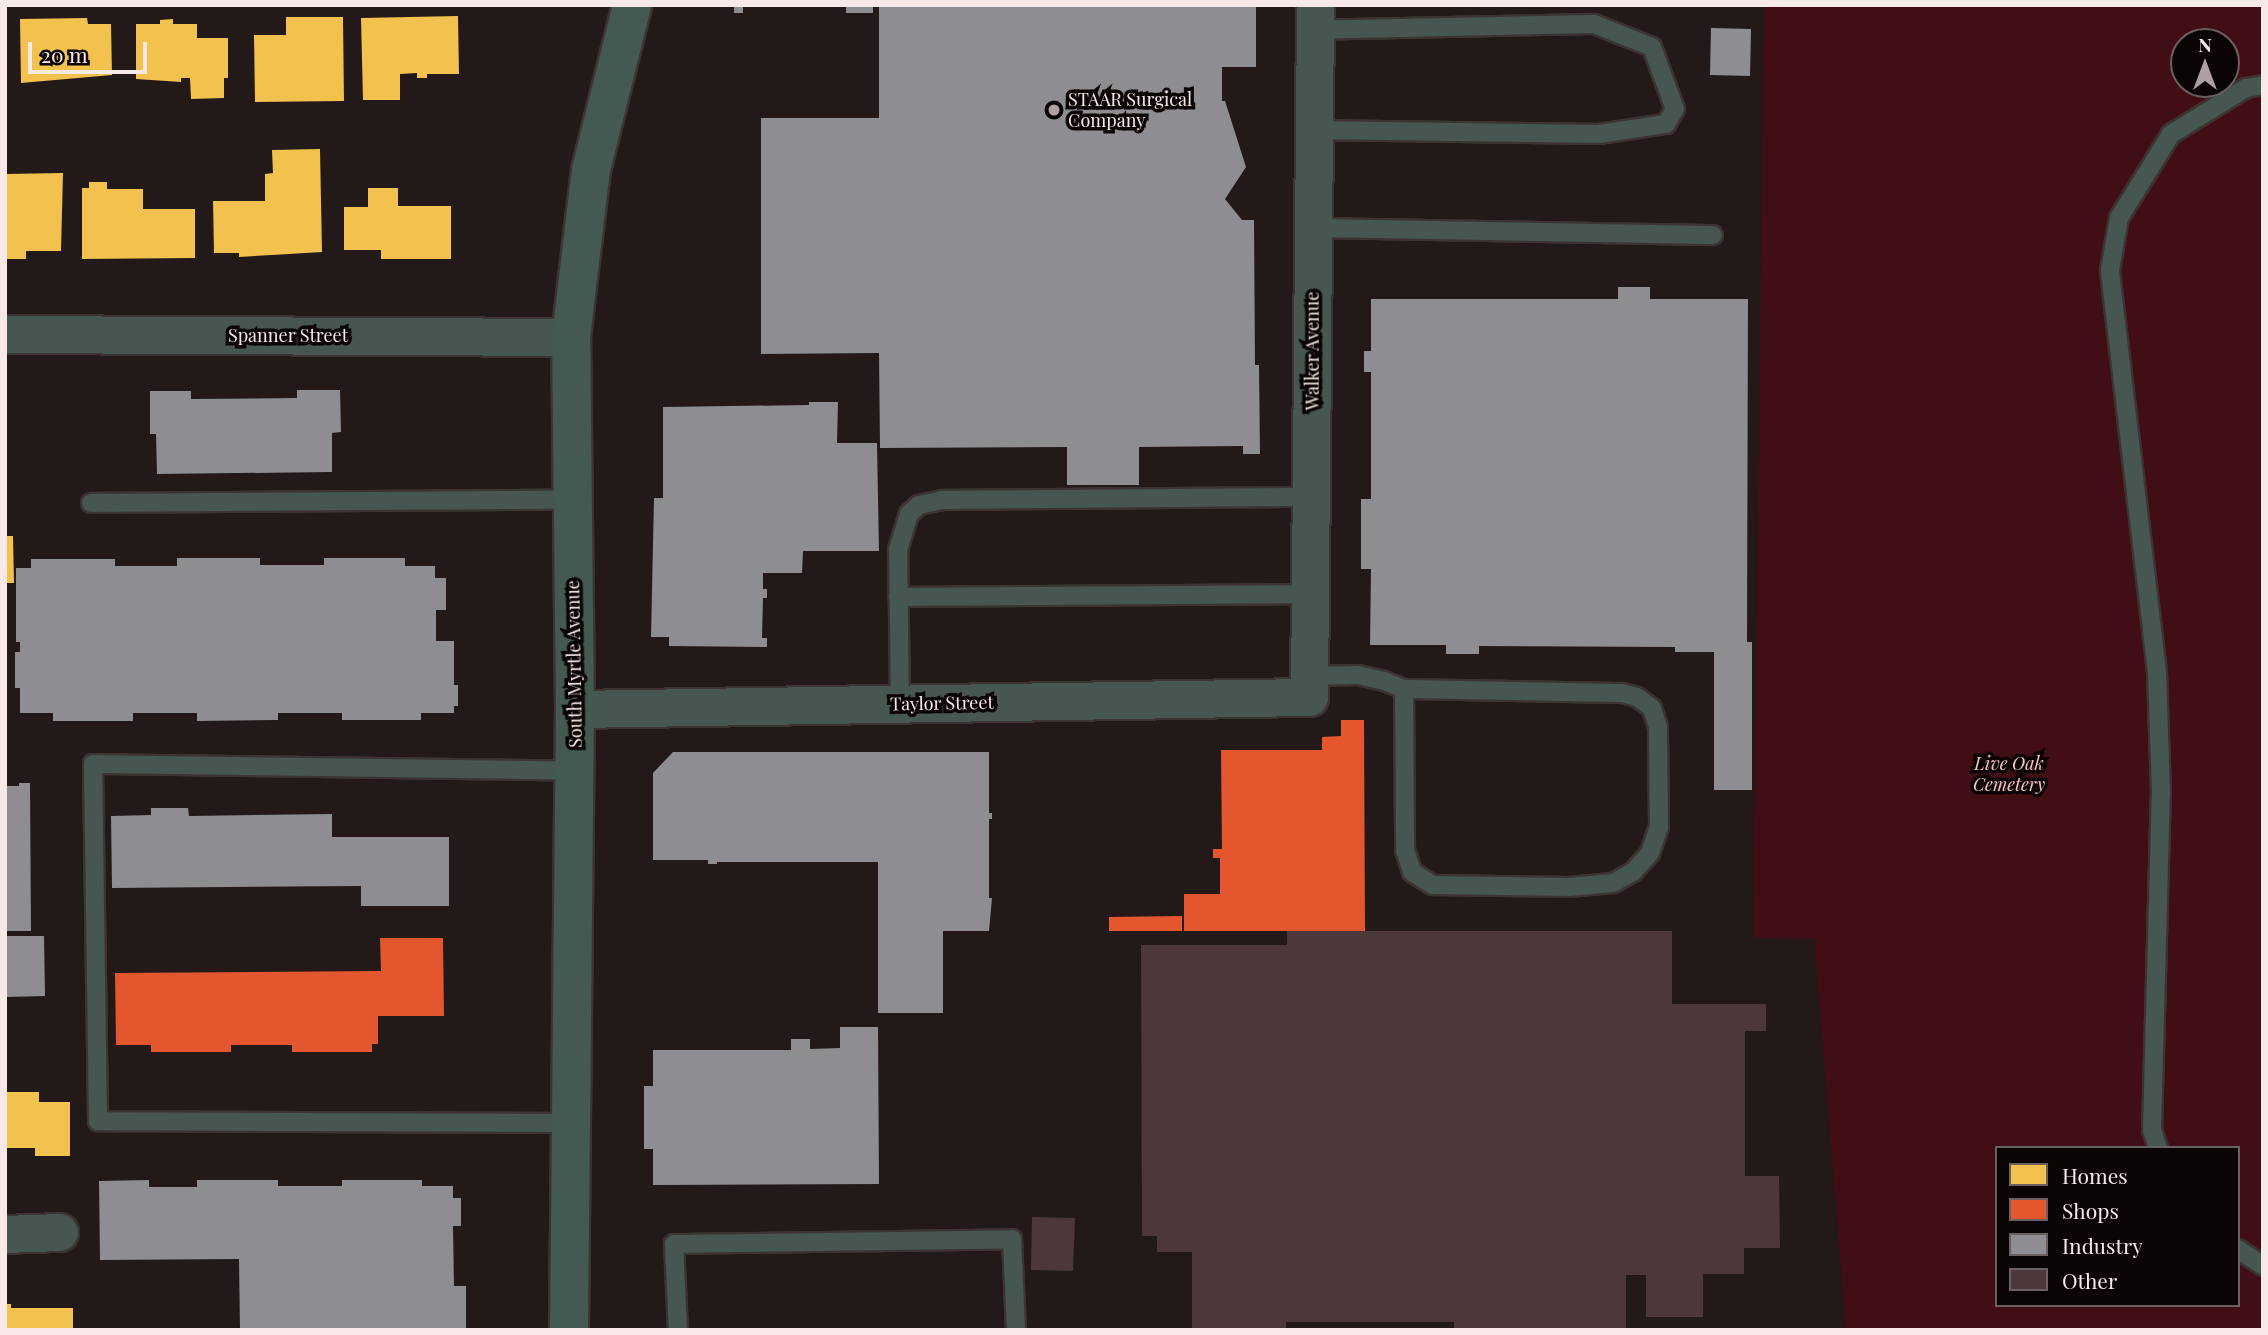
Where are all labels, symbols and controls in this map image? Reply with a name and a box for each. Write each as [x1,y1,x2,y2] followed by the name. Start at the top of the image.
[32,28,150,72] scale bar
[2170,28,2240,98] north arrow
[2198,31,2212,57] text: N
[41,40,88,68] text: 20 m
[1068,89,1192,132] place label: STAAR Surgical Company
[1046,102,1062,118] marker: STAAR Surgical Company
[1301,291,1323,411] street label: Walker Avenue
[228,324,348,346] street label: Spanner Street
[562,580,586,748] street label: South Myrtle Avenue
[890,691,994,715] street label: Taylor Street
[1973,753,2045,796] park label: Live Oak Cemetery
[1995,1146,2240,1307] legend
[2062,1161,2128,1189] text: Homes
[2062,1196,2119,1224] text: Shops
[2062,1231,2143,1259] text: Industry
[2062,1266,2117,1294] text: Other

